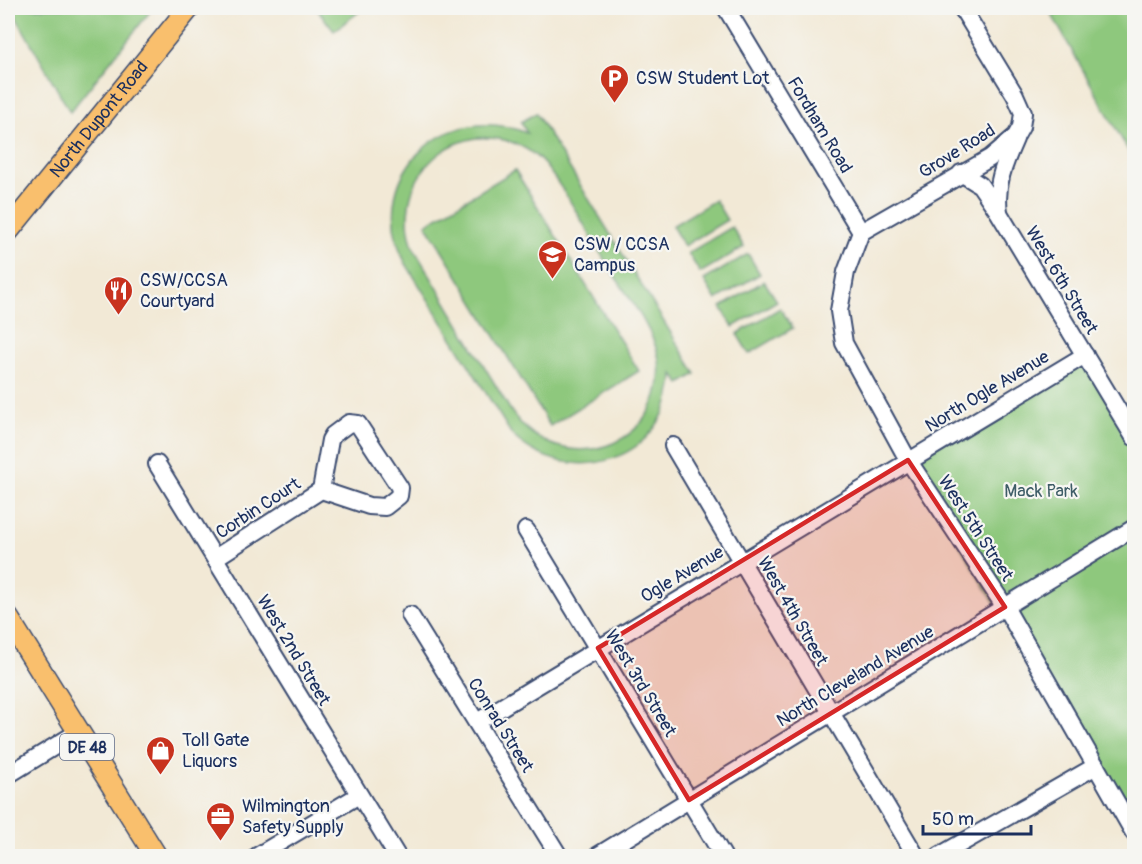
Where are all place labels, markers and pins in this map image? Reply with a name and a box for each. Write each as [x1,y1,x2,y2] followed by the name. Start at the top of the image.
[599,62,631,104] parking icon: CSW Student Lot
[636,67,770,90] place label: CSW Student Lot
[574,233,670,277] place label: CSW / CCSA Campus
[537,238,569,280] school or university icon: CSW / CCSA Campus
[140,269,228,313] place label: CSW/CCSA Courtyard
[103,274,135,316] restaurant icon: CSW/CCSA Courtyard
[182,729,249,773] place label: Toll Gate Liquors
[145,734,177,776] shop icon: Toll Gate Liquors
[242,795,344,839] place label: Wilmington Safety Supply
[205,800,237,842] office icon: Wilmington Safety Supply

